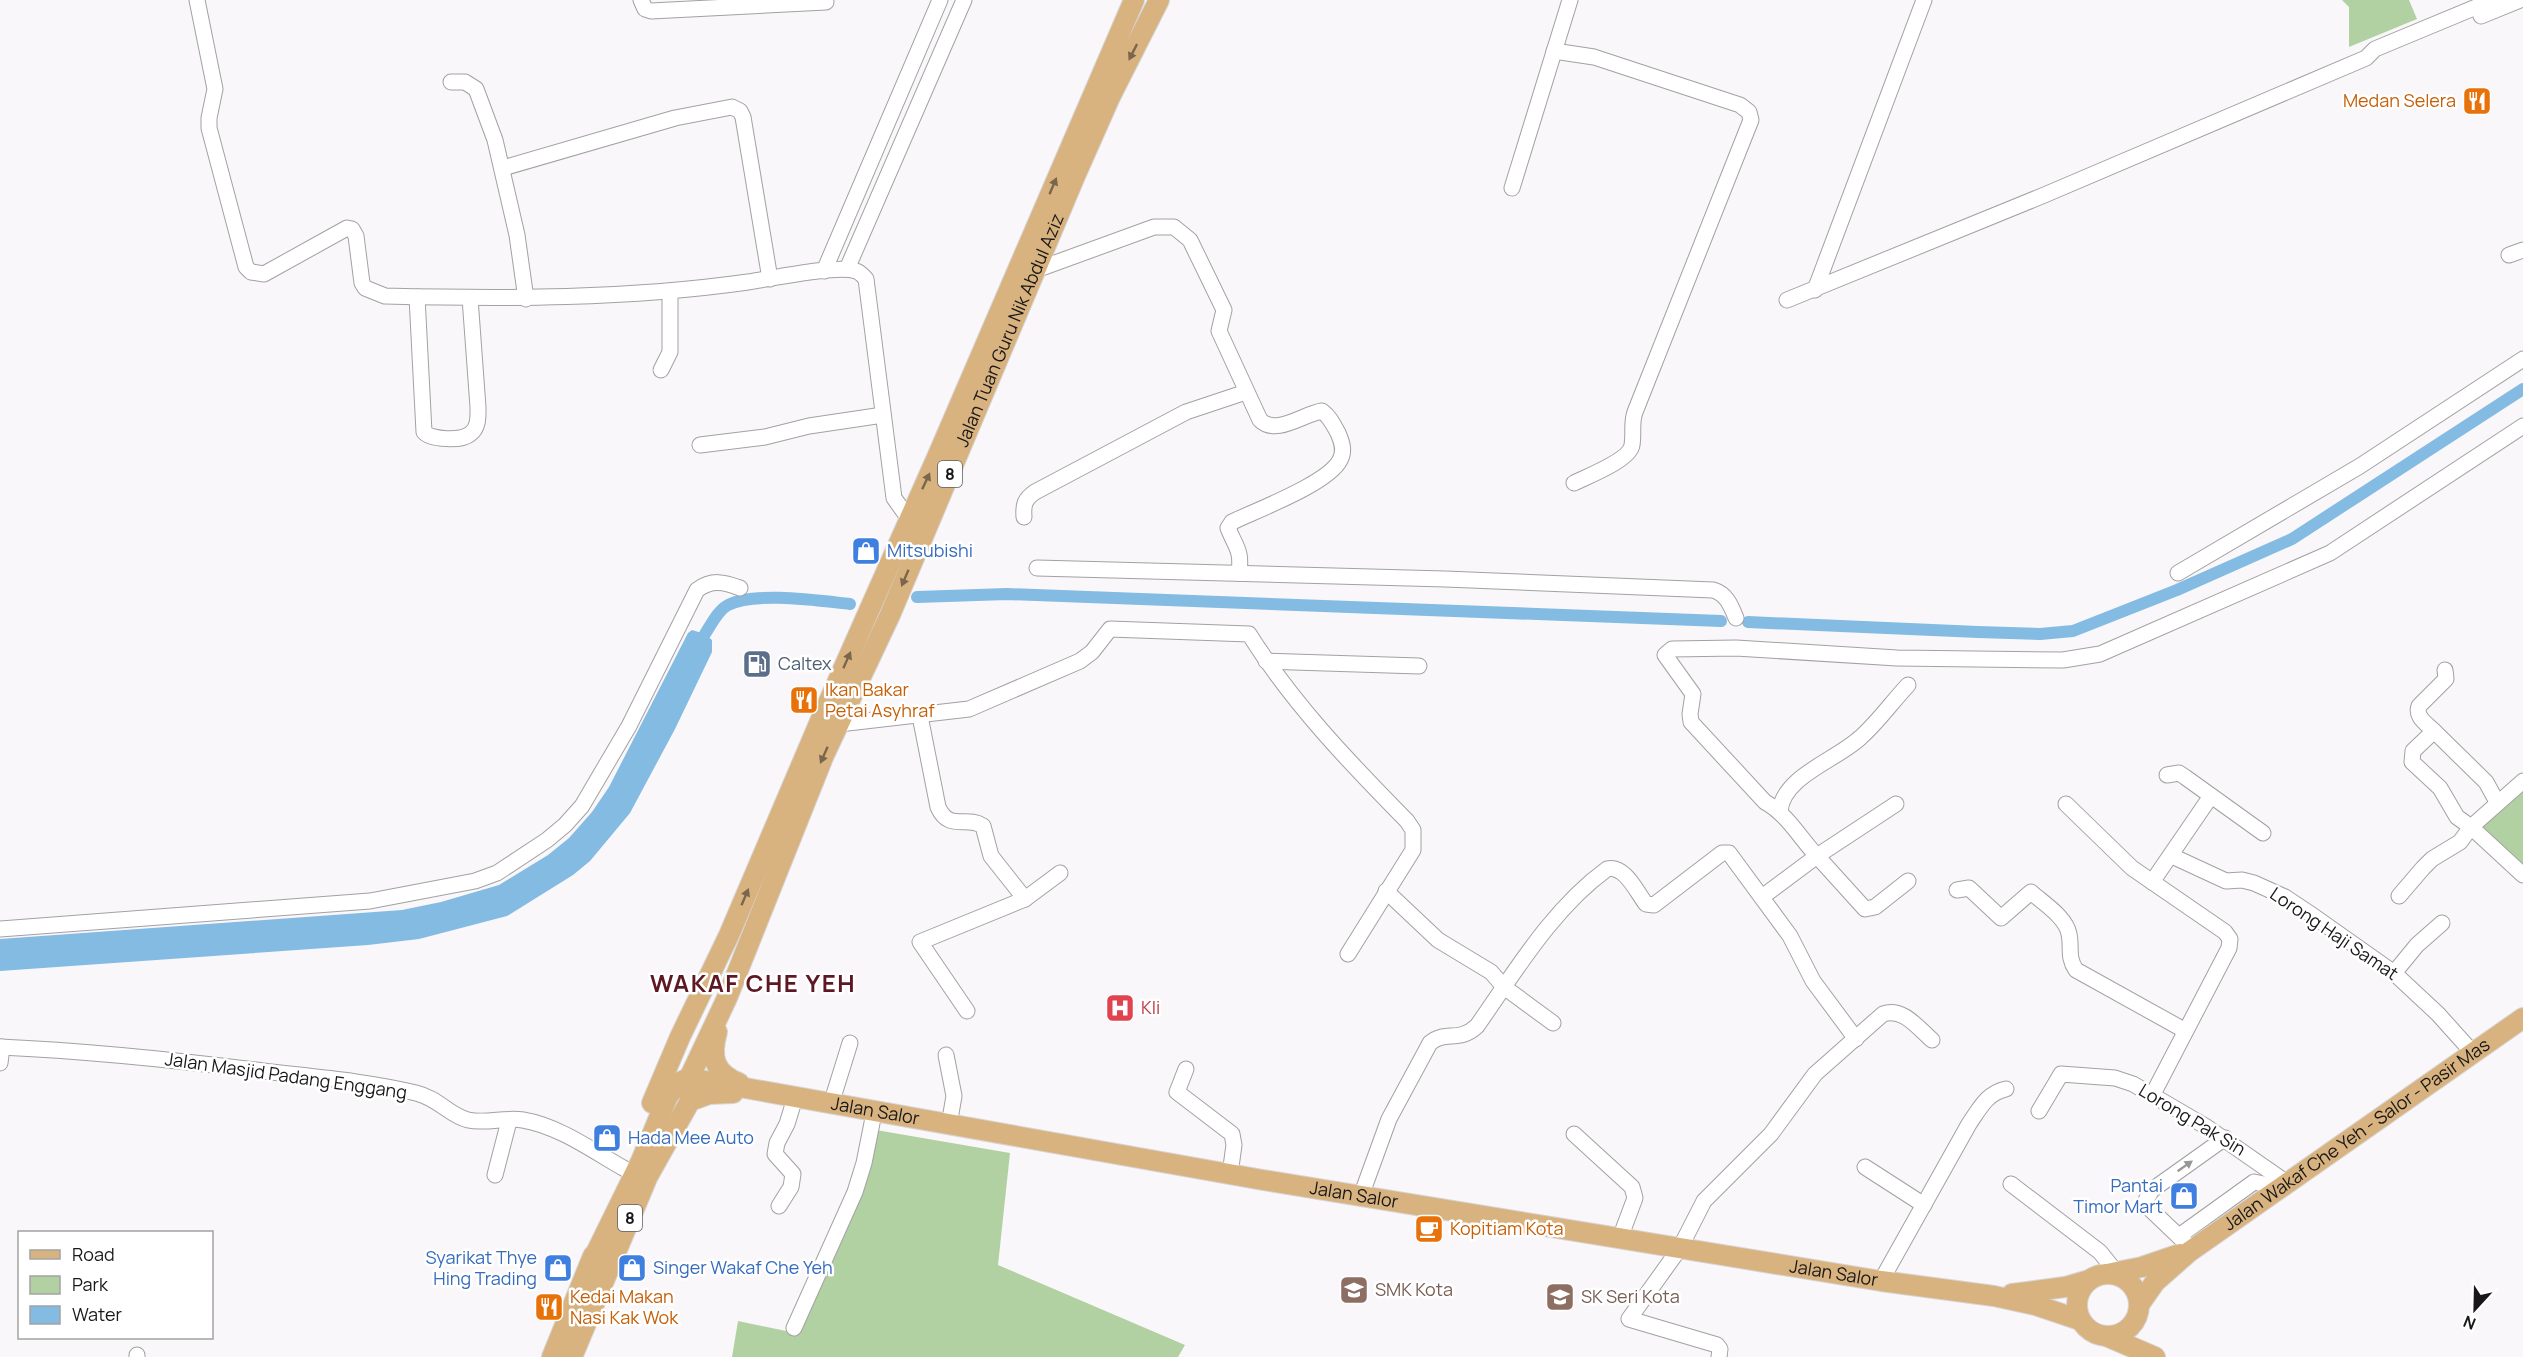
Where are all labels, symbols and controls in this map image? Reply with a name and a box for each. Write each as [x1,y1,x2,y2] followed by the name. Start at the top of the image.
[1128,44,1137,61] one-way arrow
[2461,85,2493,117] restaurant icon: Medan Selera
[2343,88,2456,112] place label: Medan Selera
[1048,177,1058,195] one-way arrow
[949,210,1069,450] street label: Jalan Tuan Guru Nik Abdul Aziz
[938,461,962,487] road number: 8
[922,473,931,490] one-way arrow
[850,535,882,567] shop icon: Mitsubishi
[887,538,973,562] place label: Mitsubishi
[901,570,910,587] one-way arrow
[741,648,773,680] fuel station icon: Caltex
[842,650,852,668] one-way arrow
[778,651,832,675] place label: Caltex
[825,677,935,722] place label: Ikan Bakar Petai Asyhraf
[788,684,820,716] restaurant icon: Ikan Bakar Petai Asyhraf
[819,747,829,765] one-way arrow
[2266,881,2403,985] street label: Lorong Haji Samat
[741,888,750,905] one-way arrow
[650,966,856,999] district label: WAKAF CHE YEH
[1104,992,1136,1024] hospital icon: Kli
[1141,995,1160,1019] place label: Kli
[2218,1032,2494,1235] street label: Jalan Wakaf Che Yeh - Salor - Pasir Mas
[164,1046,409,1104] street label: Jalan Masjid Padang Enggang
[2135,1078,2250,1161] street label: Lorong Pak Sin
[829,1090,922,1130] street label: Jalan Salor
[591,1122,623,1154] shop icon: Hada Mee Auto
[628,1125,754,1149] place label: Hada Mee Auto
[2177,1160,2193,1172] one-way arrow
[2073,1173,2163,1218] place label: Pantai Timor Mart
[1308,1175,1401,1213] street label: Jalan Salor
[2168,1180,2200,1212] shop icon: Pantai Timor Mart
[618,1205,642,1231] road number: 8
[1413,1213,1445,1245] cafe icon: Kopitiam Kota
[1450,1216,1564,1240] place label: Kopitiam Kota
[18,1231,213,1339] legend
[72,1242,115,1266] text: Road
[425,1245,537,1290] place label: Syarikat Thye Hing Trading
[542,1252,574,1284] shop icon: Syarikat Thye Hing Trading
[616,1252,648,1284] shop icon: Singer Wakaf Che Yeh
[1788,1253,1880,1291] street label: Jalan Salor
[653,1255,833,1279] place label: Singer Wakaf Che Yeh
[72,1272,109,1296] text: Park
[1338,1274,1370,1306] school or university icon: SMK Kota
[1375,1277,1453,1301] place label: SMK Kota
[2445,1279,2505,1339] north arrow
[1544,1281,1576,1313] school or university icon: SK Seri Kota
[570,1284,679,1329] place label: Kedai Makan Nasi Kak Wok
[1581,1284,1680,1308] place label: SK Seri Kota
[533,1291,565,1323] restaurant icon: Kedai Makan Nasi Kak Wok
[72,1302,122,1326] text: Water
[2460,1311,2479,1335] text: N

